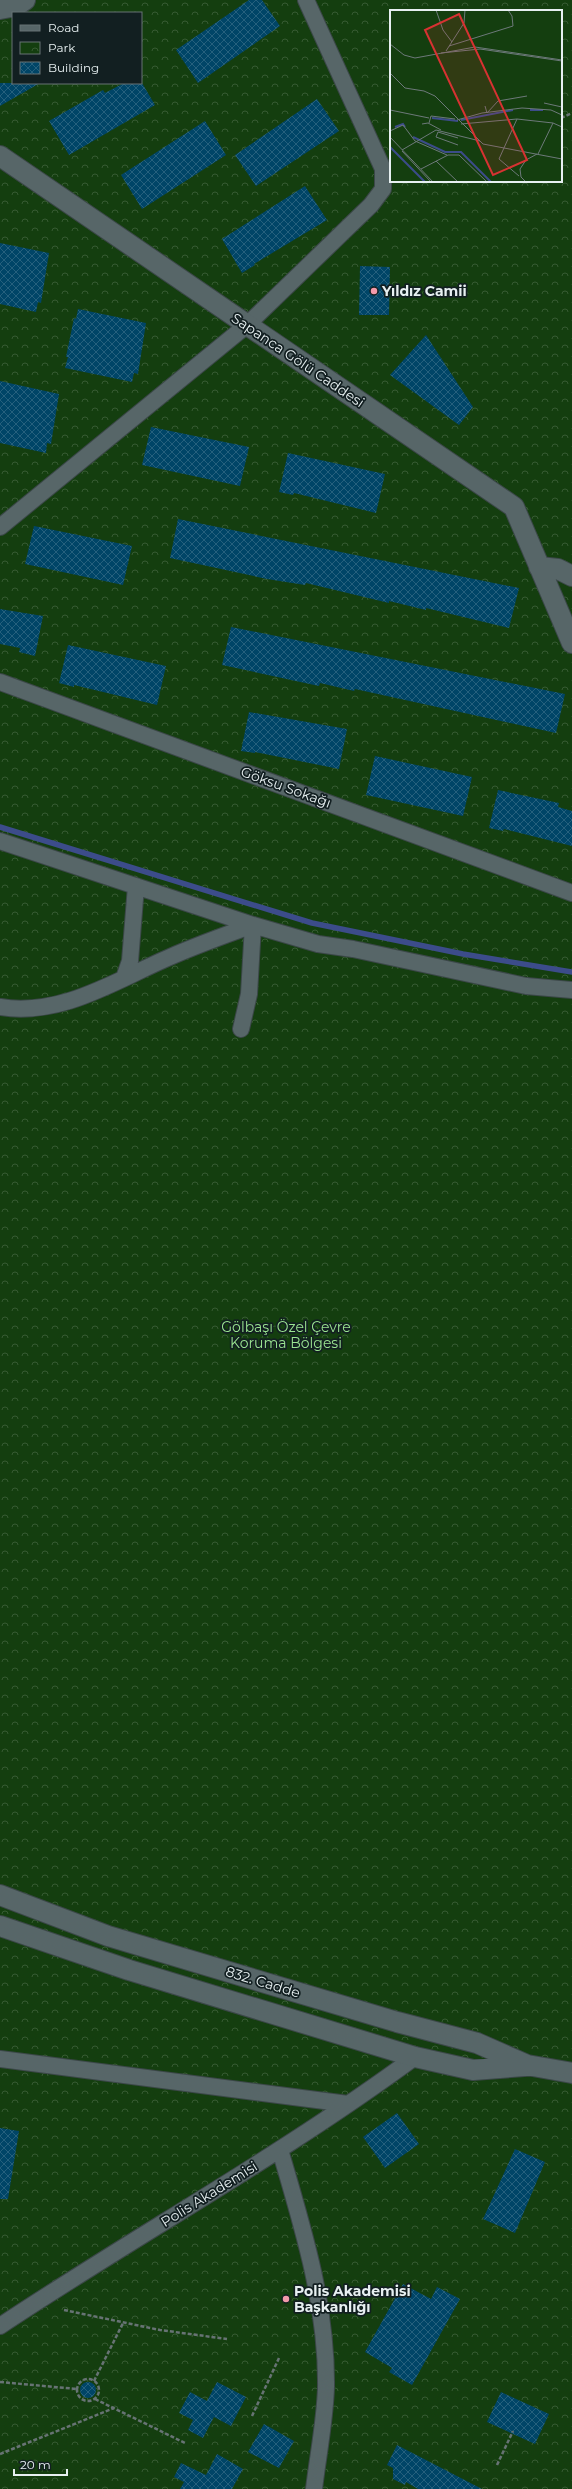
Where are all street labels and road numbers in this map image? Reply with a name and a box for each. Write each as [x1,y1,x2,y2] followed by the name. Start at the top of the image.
[228,309,368,411] street label: Sapanca Gölü Caddesi
[238,762,334,812] street label: Göksu Sokağı
[224,1962,302,2002] street label: 832. Cadde
[157,2157,261,2231] street label: Polis Akademisi

